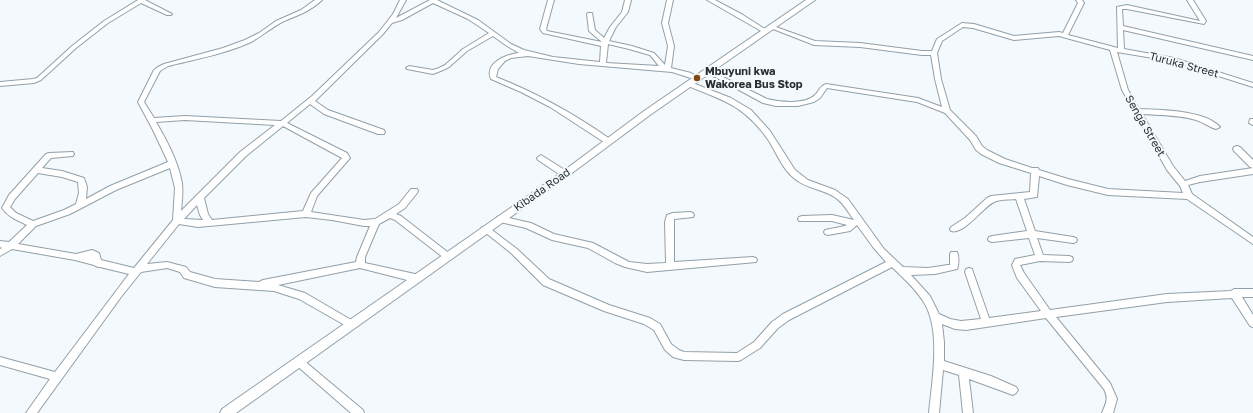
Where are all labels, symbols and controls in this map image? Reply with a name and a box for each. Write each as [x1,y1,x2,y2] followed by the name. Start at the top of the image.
[1148,49,1220,81] street label: Turuka Street
[705,65,803,91] place label: Mbuyuni kwa Wakorea Bus Stop
[692,73,702,83] marker: Mbuyuni kwa Wakorea Bus Stop
[1122,93,1168,159] street label: Senga Street
[511,166,573,214] street label: Kibada Road

